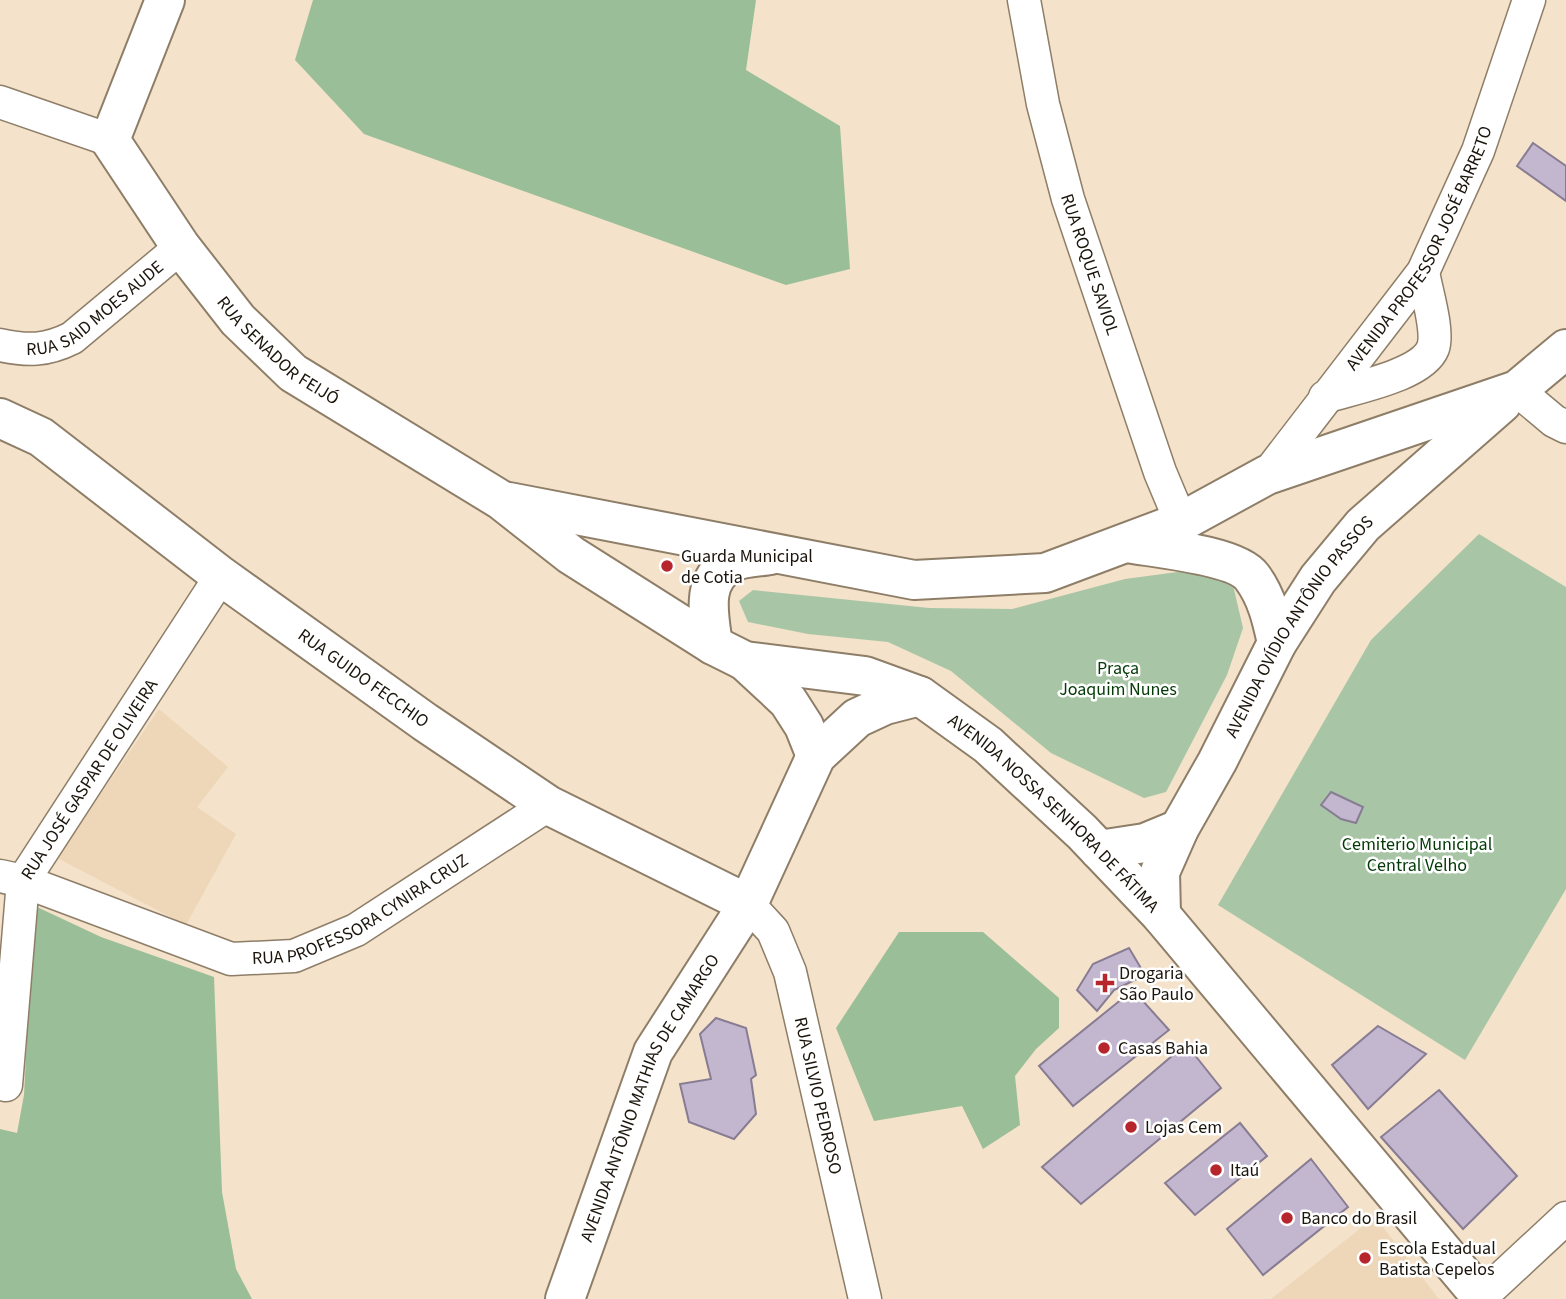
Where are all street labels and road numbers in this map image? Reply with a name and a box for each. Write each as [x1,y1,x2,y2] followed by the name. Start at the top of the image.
[1340,123,1498,375] street label: AVENIDA PROFESSOR JOSÉ BARRETO
[1055,190,1126,339] street label: RUA ROQUE SAVIOL
[26,254,169,361] street label: RUA SAID MOES AUDE
[211,291,344,411] street label: RUA SENADOR FEIJÓ
[1219,509,1378,742] street label: AVENIDA OVÍDIO ANTÔNIO PASSOS
[293,623,434,734] street label: RUA GUIDO FECCHIO
[15,674,164,885] street label: RUA JOSÉ GASPAR DE OLIVEIRA
[943,708,1165,918] street label: AVENIDA NOSSA SENHORA DE FÁTIMA
[251,848,473,970] street label: RUA PROFESSORA CYNIRA CRUZ
[574,949,725,1245] street label: AVENIDA ANTÔNIO MATHIAS DE CAMARGO
[788,1014,849,1177] street label: RUA SILVIO PEDROSO

